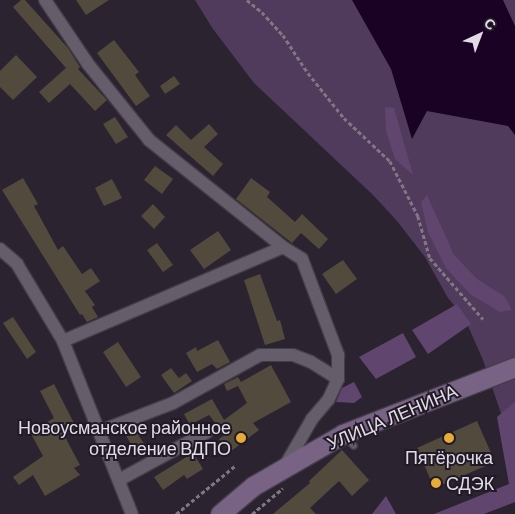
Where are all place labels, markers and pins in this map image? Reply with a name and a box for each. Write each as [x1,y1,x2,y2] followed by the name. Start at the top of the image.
[18,417,231,459] place label: Новоусманское районное отделение ВДПО
[235,432,247,444] marker: Новоусманское районное отделение ВДПО
[443,432,455,444] marker: Пятёрочка
[405,446,493,468] place label: Пятёрочка
[446,472,494,494] place label: СДЭК
[430,477,442,489] marker: СДЭК

